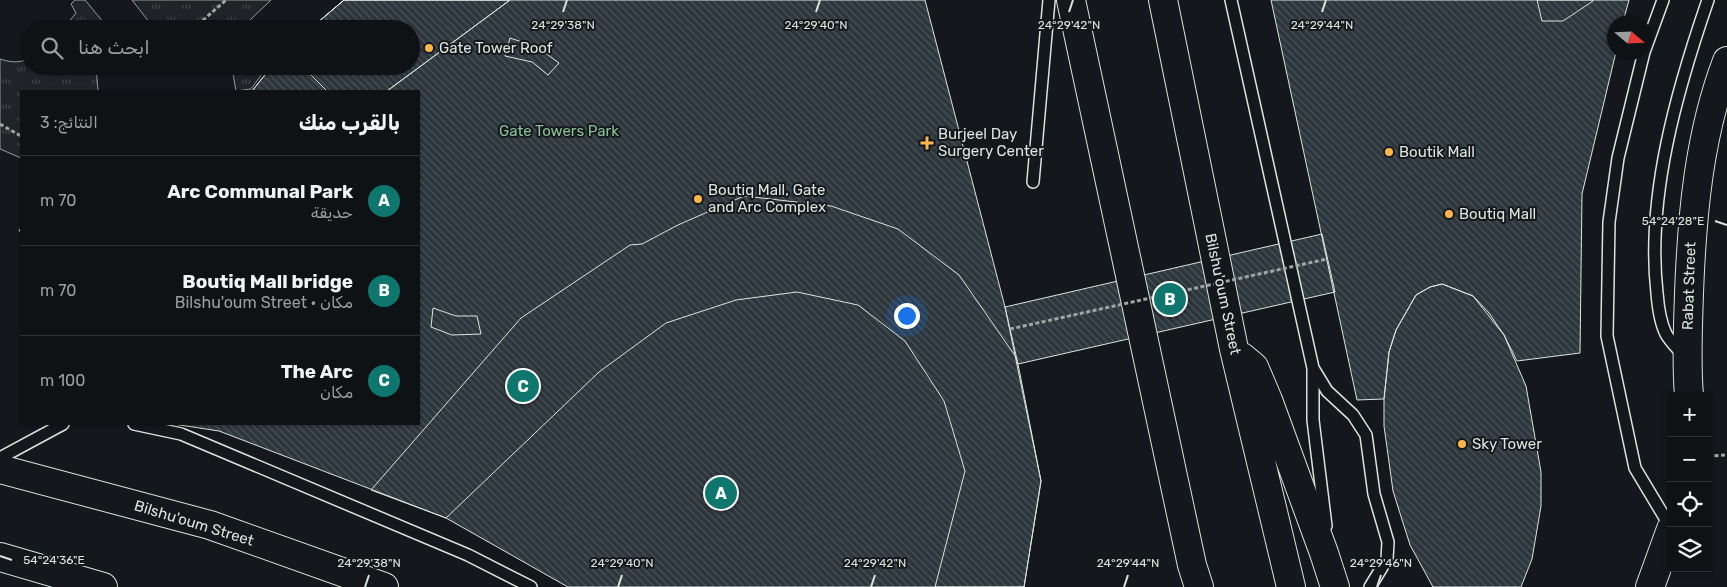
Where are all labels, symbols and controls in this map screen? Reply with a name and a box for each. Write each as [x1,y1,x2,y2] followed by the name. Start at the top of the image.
[1607,15,1652,60] north arrow
[531,18,595,32] text: 24°29'38"N
[784,18,848,32] text: 24°29'40"N
[1038,18,1100,32] text: 24°29'42"N
[1291,18,1353,32] text: 24°29'44"N
[20,20,420,75] search box
[38,34,66,62] icon: search
[78,36,150,59] text: ابحث هنا
[439,39,553,57] place label: Gate Tower Roof
[423,42,435,54] marker: Gate Tower Roof
[299,110,400,135] text: بالقرب منك
[40,113,98,132] text: النتائج: 3
[499,122,619,140] park label: Gate Towers Park
[938,125,1044,160] place label: Burjeel Day Surgery Center
[920,136,934,150] marker: Burjeel Day Surgery Center
[1399,143,1475,161] place label: Boutik Mall
[1383,146,1395,158] marker: Boutik Mall
[167,180,353,203] text: Arc Communal Park
[708,181,826,216] place label: Boutiq Mall, Gate and Arc Complex
[40,191,77,210] text: 70 m
[378,191,390,210] text: A
[692,193,704,205] marker: Boutiq Mall, Gate and Arc Complex
[311,203,353,222] text: حديقة
[1459,205,1536,223] place label: Boutiq Mall
[1443,208,1455,220] marker: Boutiq Mall
[1642,214,1704,228] text: 54°24'28"E
[1201,232,1245,357] street label: Bilshu'oum Street
[1678,242,1700,330] street label: Rabat Street
[182,270,353,293] text: Boutiq Mall bridge
[1154,280,1186,318] pin: B
[40,281,77,300] text: 70 m
[378,281,390,300] text: B
[175,293,353,312] text: مكان · Bilshu'oum Street
[894,303,920,329] your location
[281,360,353,383] text: The Arc
[507,367,539,405] pin: C
[40,371,85,390] text: 100 m
[378,371,390,390] text: C
[320,383,353,402] text: مكان
[1667,392,1712,572] map controls
[1667,392,1712,437] button: +
[1472,435,1542,453] place label: Sky Tower
[1667,437,1712,482] button: −
[1456,438,1468,450] marker: Sky Tower
[705,474,737,512] pin: A
[1667,482,1712,527] button: locate
[132,496,256,550] street label: Bilshu'oum Street
[1667,527,1712,572] button: layers
[23,553,85,567] text: 54°24'36"E
[337,556,401,570] text: 24°29'38"N
[590,556,654,570] text: 24°29'40"N
[844,556,906,570] text: 24°29'42"N
[1097,556,1159,570] text: 24°29'44"N
[1350,556,1412,570] text: 24°29'46"N

